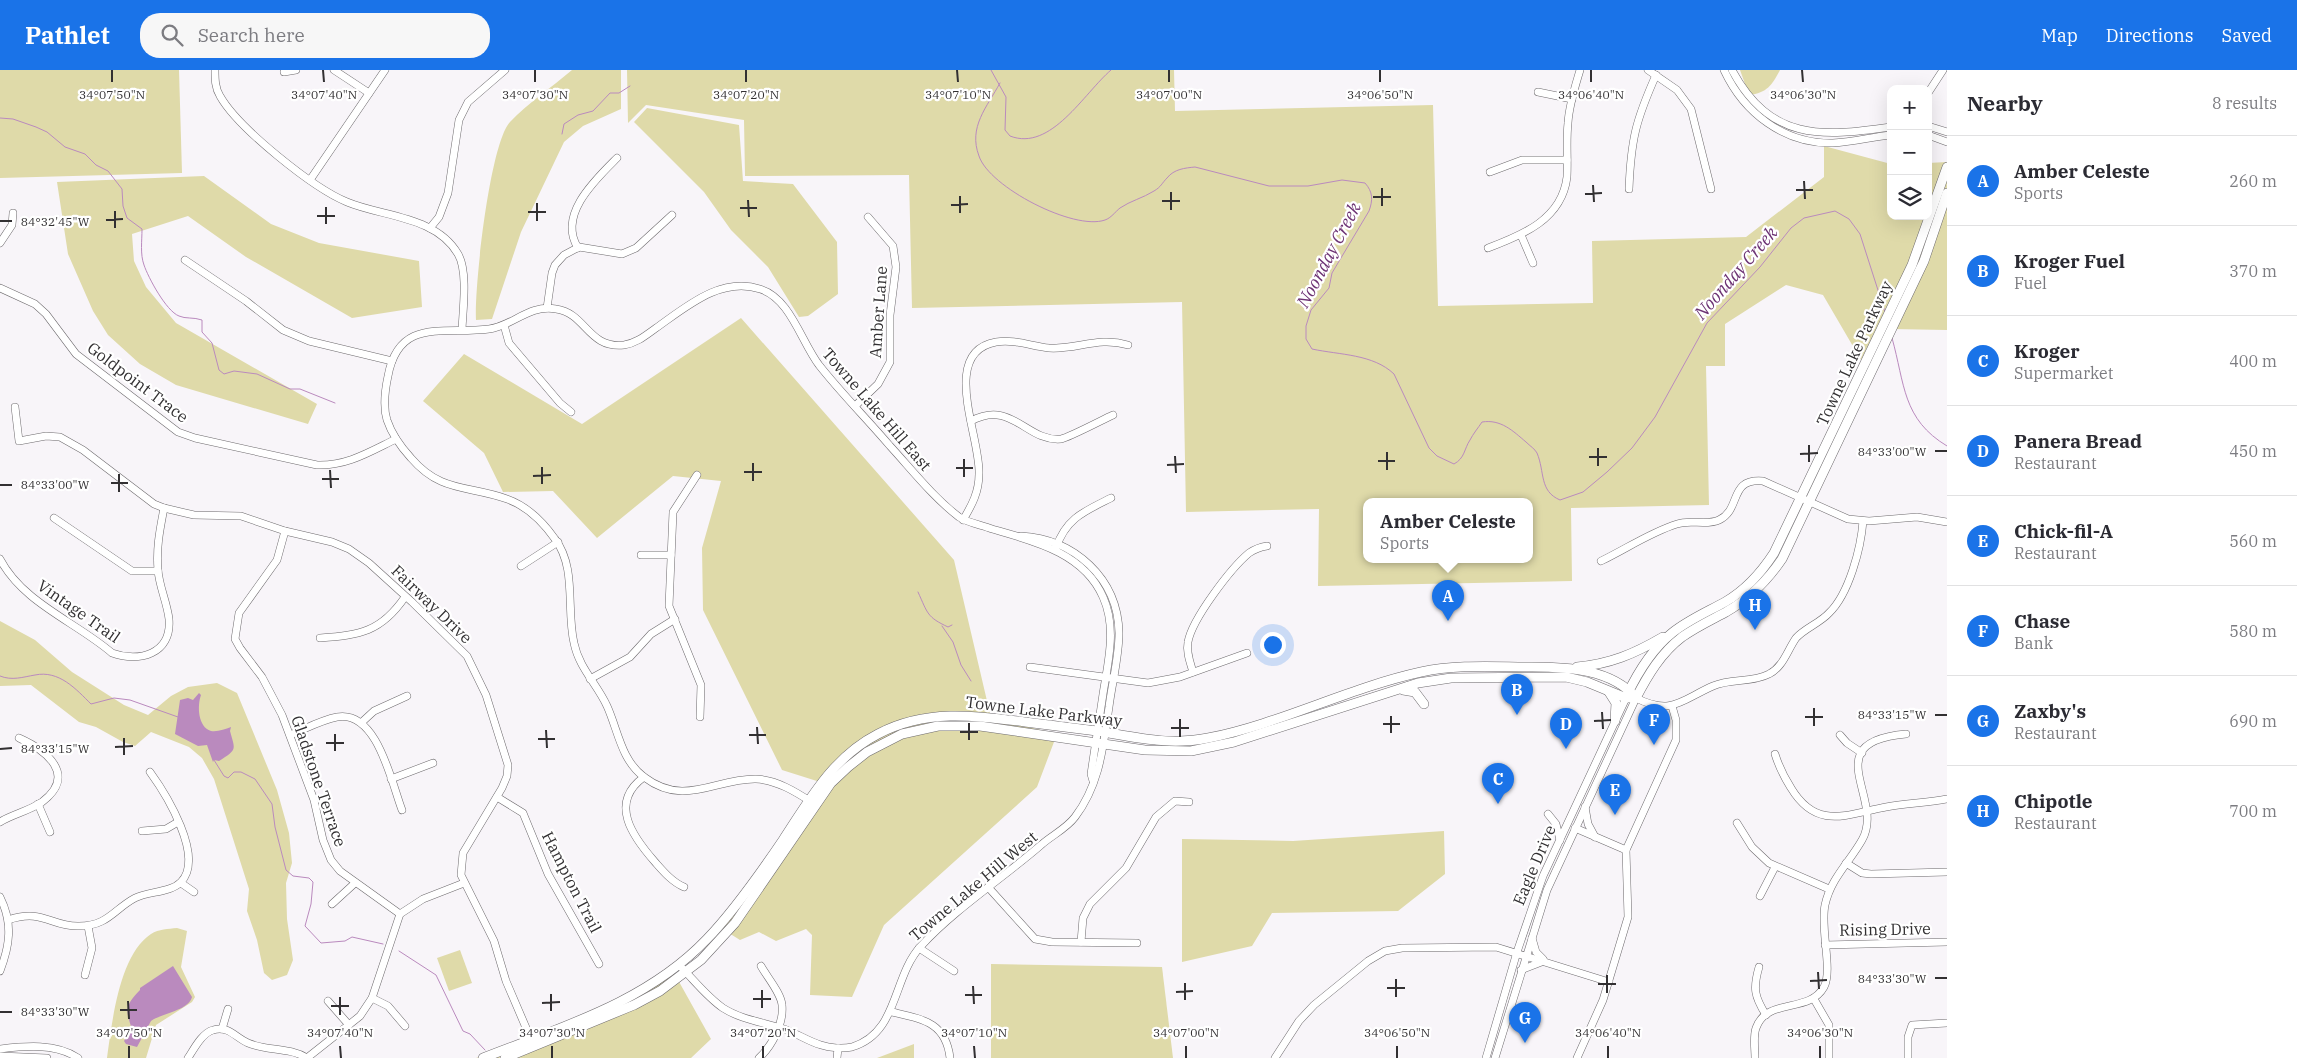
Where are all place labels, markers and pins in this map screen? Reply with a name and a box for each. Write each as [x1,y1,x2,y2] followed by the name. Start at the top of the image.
[1432,580,1464,621] pin: A
[1739,589,1771,630] pin: H
[1501,674,1533,715] pin: B
[1638,704,1670,745] pin: F
[1550,708,1582,749] pin: D
[1482,763,1514,804] pin: C
[1599,774,1631,815] pin: E
[1509,1002,1541,1043] pin: G

